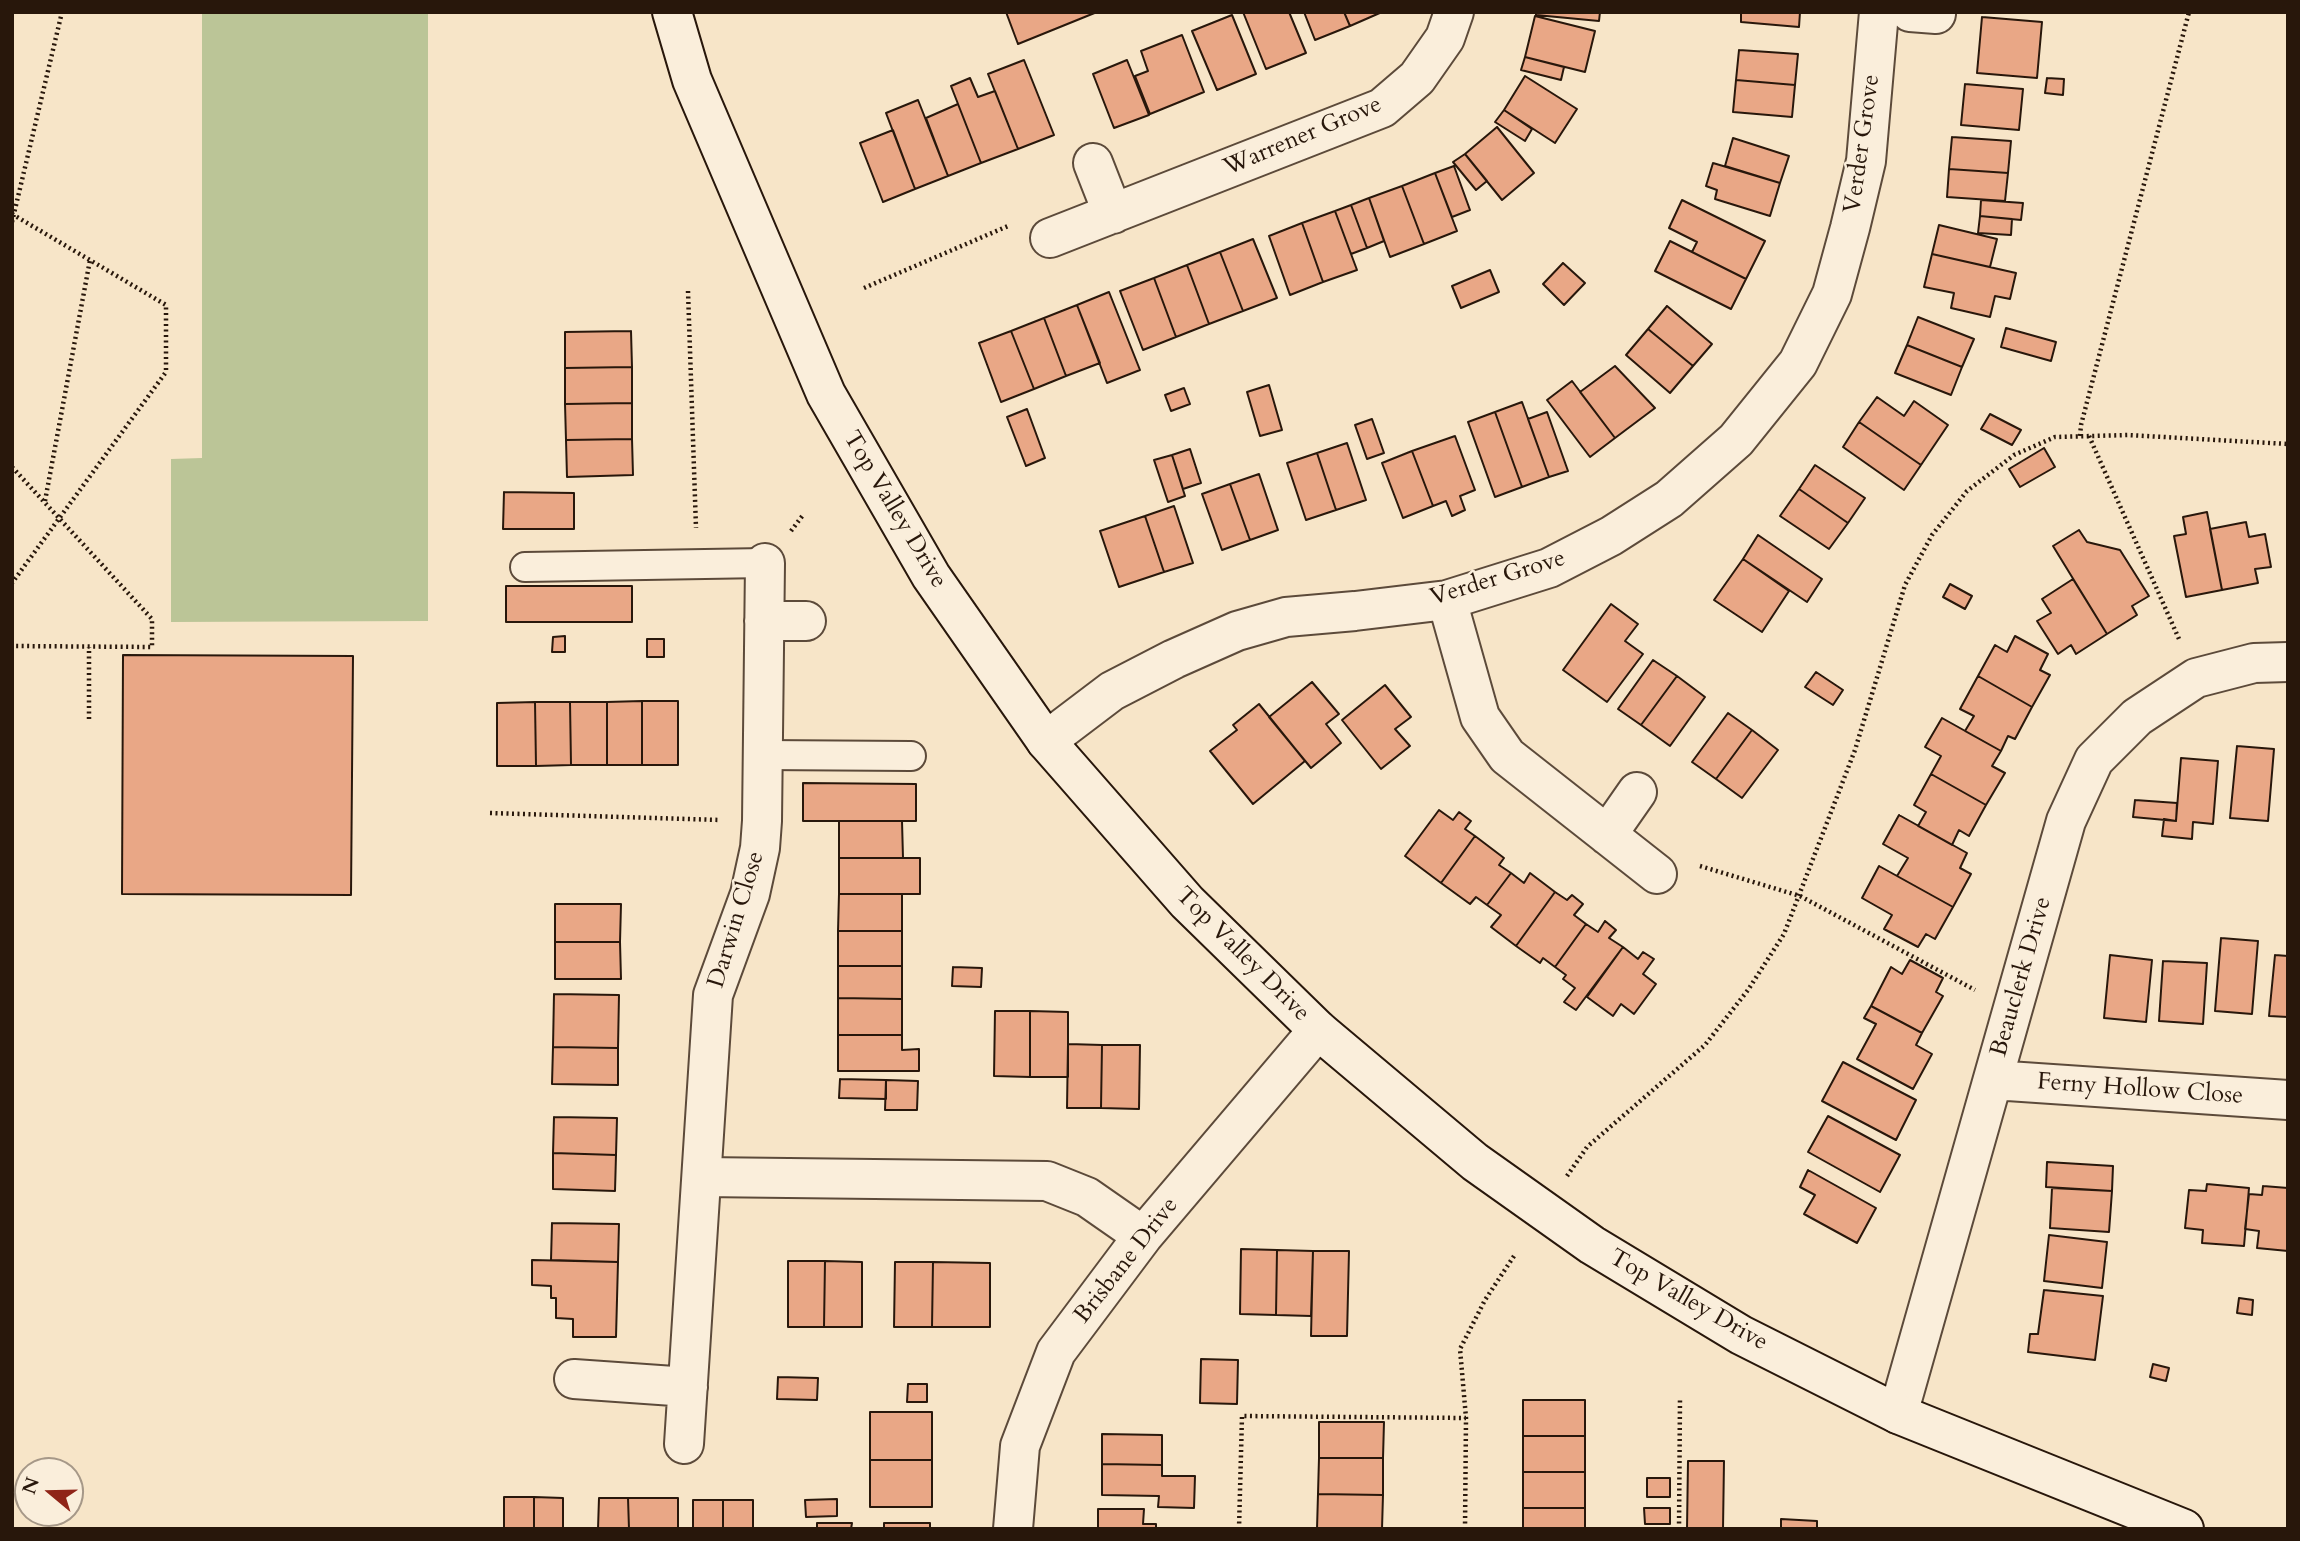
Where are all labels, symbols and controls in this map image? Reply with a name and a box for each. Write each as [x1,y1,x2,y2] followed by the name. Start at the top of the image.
[1839,73,1887,215] street label: Verder Grove
[1220,91,1386,183] street label: Warrener Grove
[836,426,952,594] street label: Top Valley Drive
[1427,545,1569,613] street label: Verder Grove
[703,848,771,992] street label: Darwin Close
[1169,882,1315,1028] street label: Top Valley Drive
[1985,894,2059,1060] street label: Beauclerk Drive
[2036,1068,2244,1112] street label: Ferny Hollow Close
[1069,1192,1185,1330] street label: Brisbane Drive
[1604,1244,1772,1358] street label: Top Valley Drive
[14,1457,84,1527] north arrow
[16,1474,46,1498] text: N

